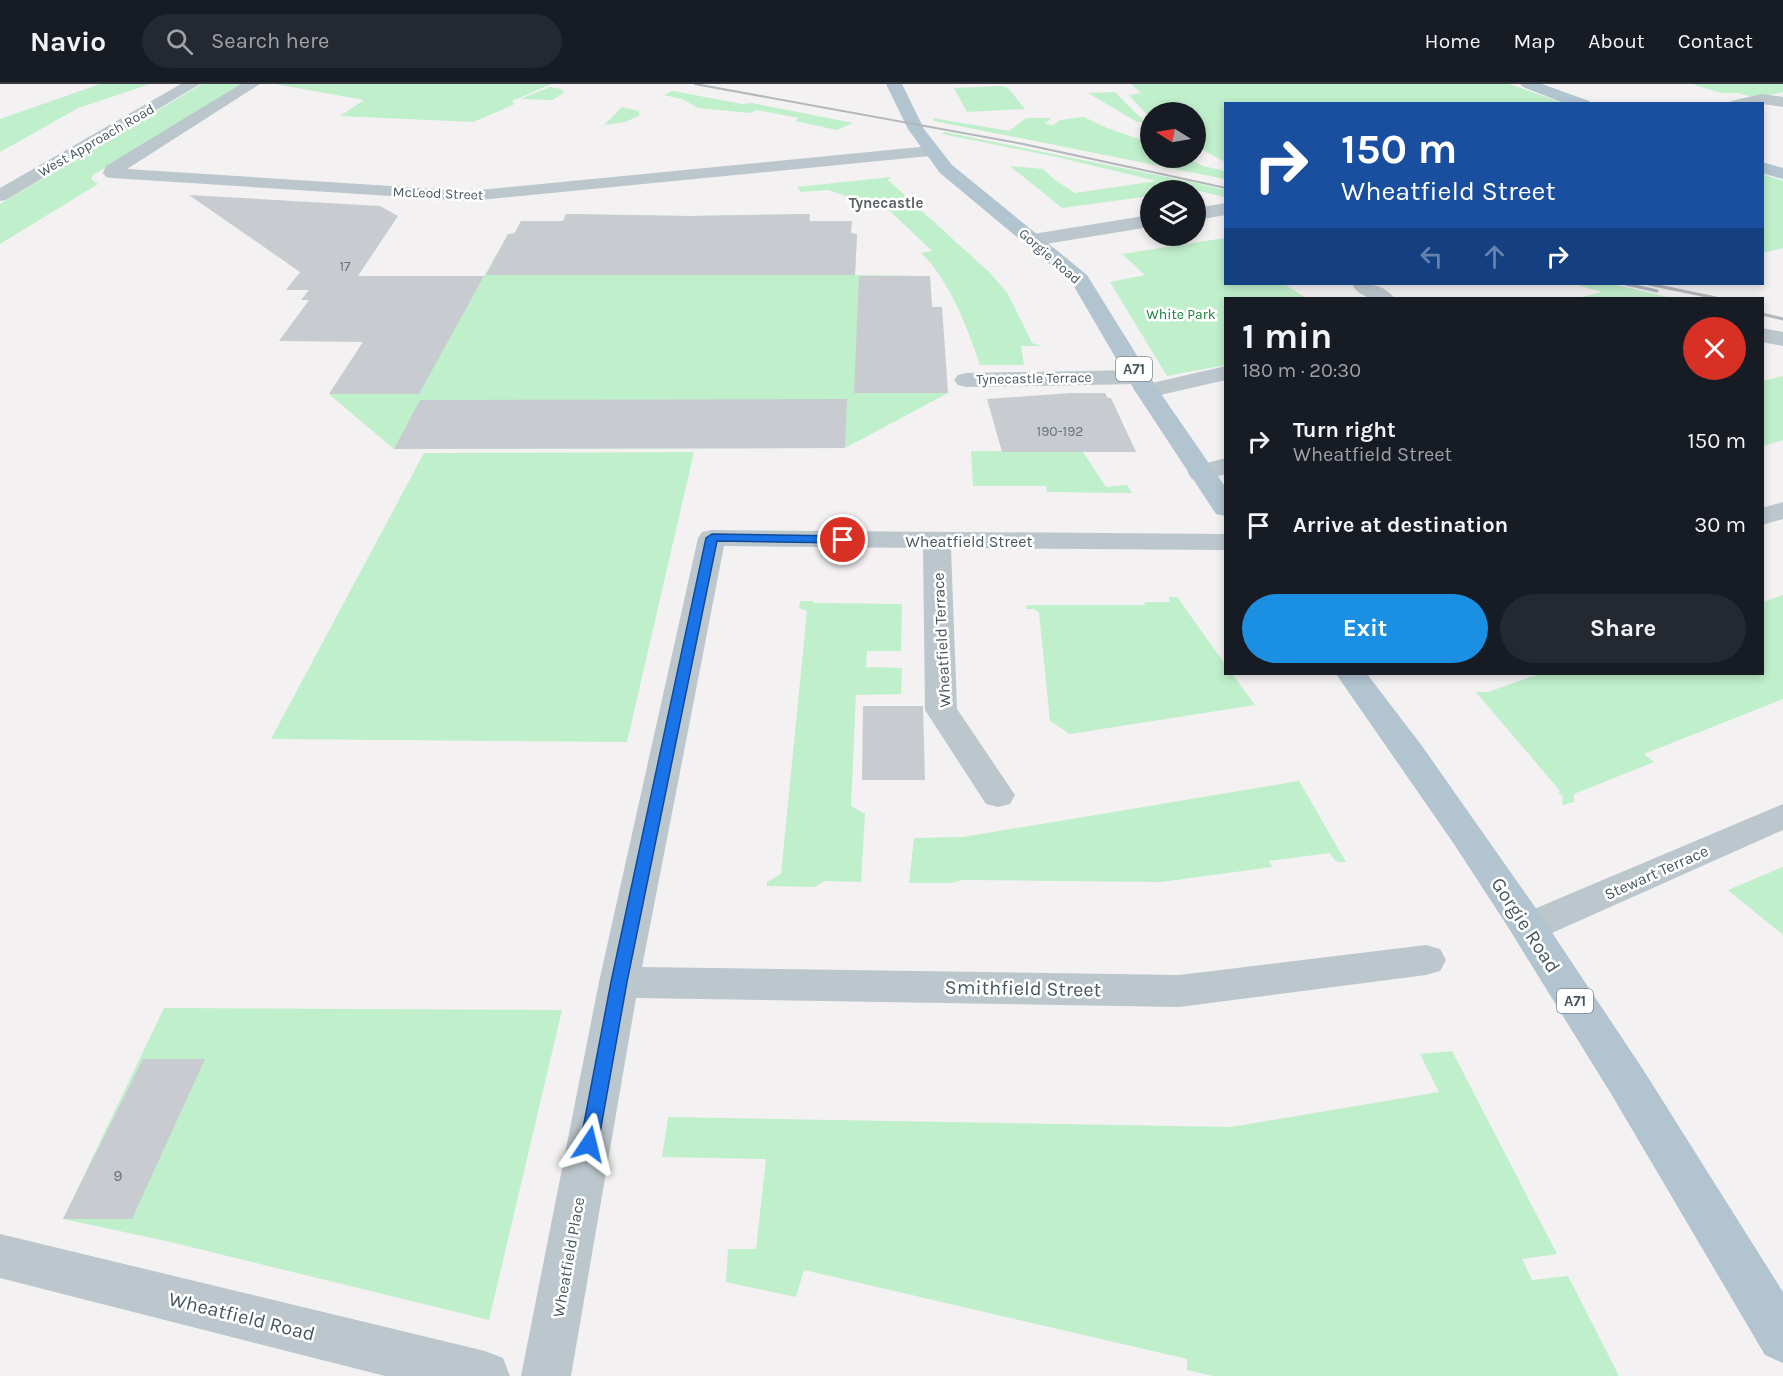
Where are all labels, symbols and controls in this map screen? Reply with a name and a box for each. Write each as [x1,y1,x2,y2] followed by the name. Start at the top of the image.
[142,14,562,68] search box
[30,25,106,58] text: Navio
[163,25,196,58] icon: search
[211,28,329,54] text: Search here
[1425,29,1481,53] text: Home
[1514,29,1555,53] text: Map
[1588,29,1645,53] text: About
[1678,29,1753,53] text: Contact
[35,100,157,181] street label: West Approach Road
[1140,102,1206,168] north arrow
[1140,102,1206,246] map controls
[1341,124,1457,174] text: 150 m
[1242,126,1320,204] icon: right
[1341,175,1556,207] text: Wheatfield Street
[1140,180,1206,246] button: layers
[392,183,484,204] street label: McLeod Street
[849,194,923,212] district label: Tynecastle
[1015,225,1084,288] street label: Gorgie Road
[1415,240,1448,273] icon: left
[1478,240,1511,273] icon: ahead
[1541,240,1574,273] icon: right
[339,258,351,275] house number: 17
[1146,306,1216,323] park label: White Park
[1242,315,1332,357] text: 1 min
[1683,317,1746,380] button: close
[1116,357,1152,381] road number: A71
[1242,359,1361,382] text: 180 m · 20:30
[976,369,1092,388] street label: Tynecastle Terrace
[1293,417,1396,443] text: Turn right
[1037,423,1083,440] house number: 190-192
[1242,425,1275,458] icon: right
[1687,428,1746,454] text: 150 m
[1293,443,1452,466] text: Wheatfield Street
[1242,509,1275,542] icon: arrive
[1293,512,1508,538] text: Arrive at destination
[1694,512,1746,538] text: 30 m
[817,514,868,565] pin
[826,523,859,556] icon: arrive
[905,532,1033,551] street label: Wheatfield Street
[928,572,955,708] street label: Wheatfield Terrace
[1242,594,1488,663] button: Exit
[1500,594,1746,663] button: Share
[1601,841,1711,904] street label: Stewart Terrace
[1486,873,1565,977] street label: Gorgie Road
[945,976,1102,1001] street label: Smithfield Street
[1557,989,1593,1013] road number: A71
[557,1112,621,1176] position arrow
[113,1166,123,1185] house number: 9
[549,1195,588,1319] street label: Wheatfield Place
[166,1287,317,1346] street label: Wheatfield Road

